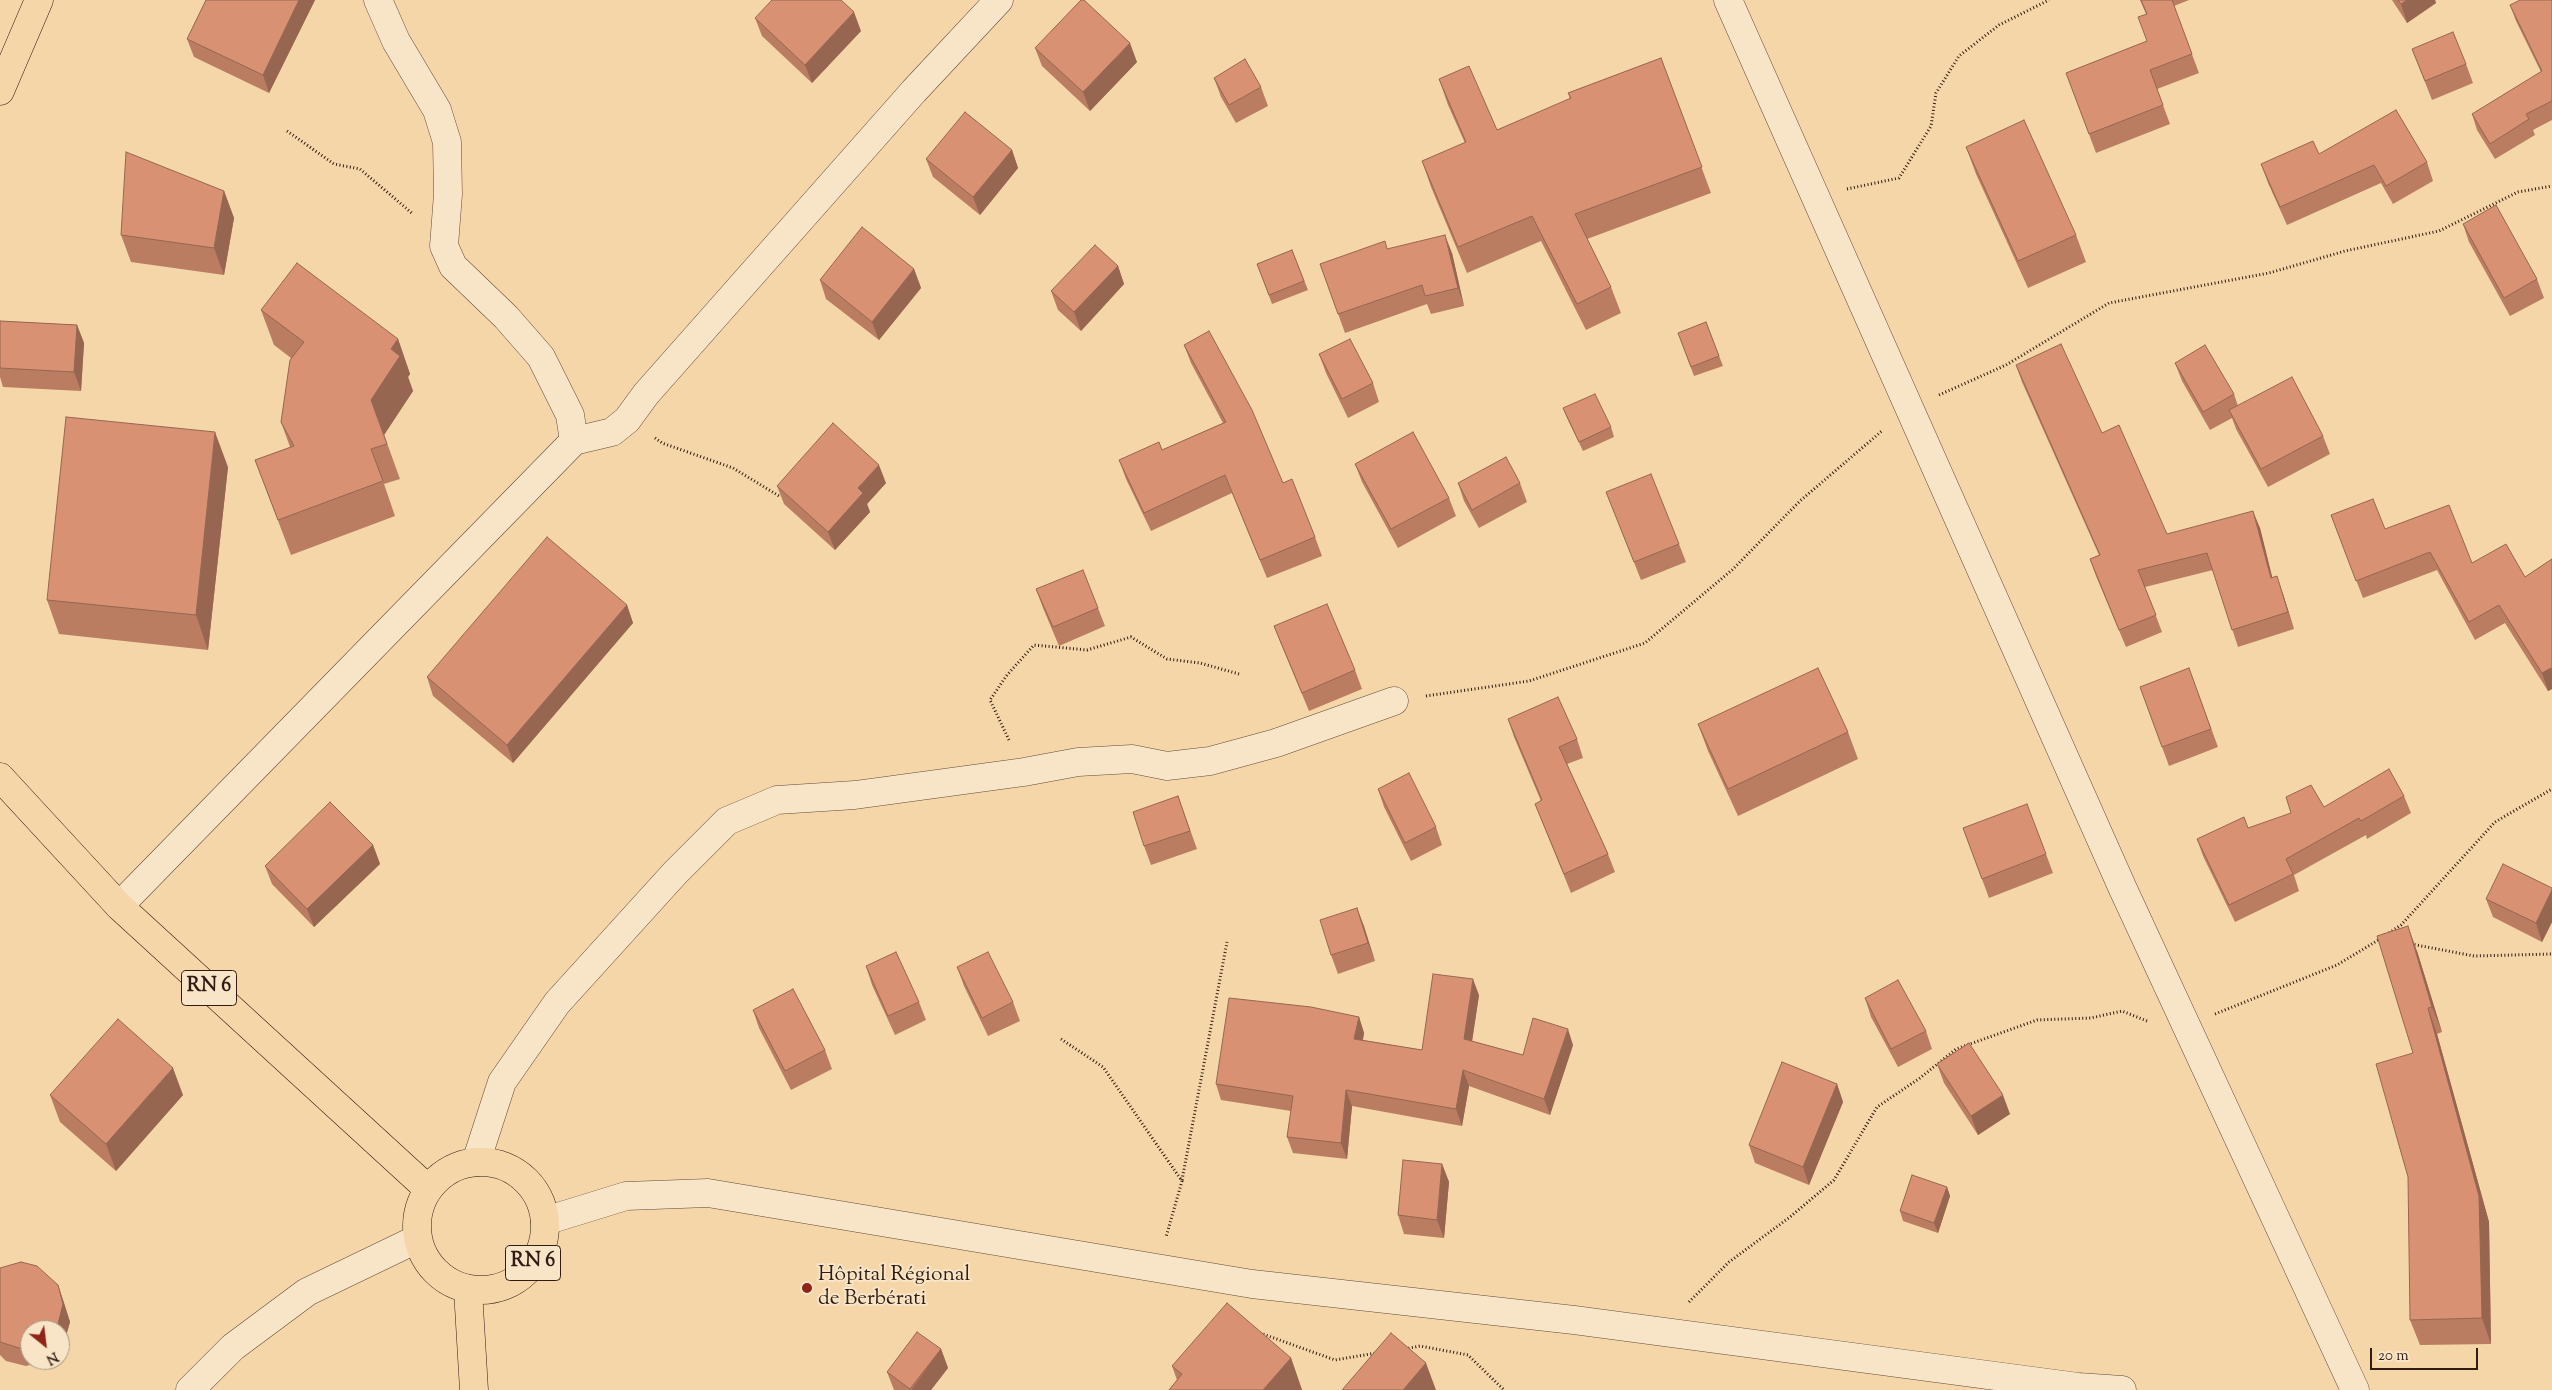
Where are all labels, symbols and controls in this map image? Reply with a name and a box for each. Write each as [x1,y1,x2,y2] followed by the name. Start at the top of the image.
[182,970,236,1006] road number: RN 6
[506,1246,560,1280] road number: RN 6
[818,1263,970,1313] place label: Hôpital Régional de Berbérati
[800,1281,814,1295] marker: Hôpital Régional de Berbérati
[20,1320,70,1370] north arrow
[2372,1338,2480,1370] scale bar
[42,1346,62,1369] text: N
[2378,1346,2409,1367] text: 20 m

